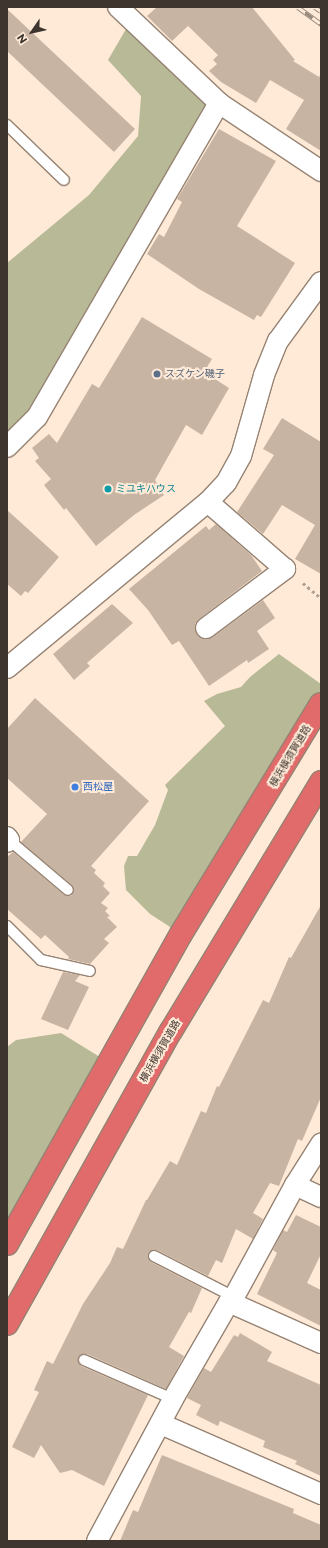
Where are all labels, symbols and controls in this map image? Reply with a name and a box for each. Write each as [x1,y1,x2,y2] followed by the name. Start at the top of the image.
[12,12,52,52] north arrow
[14,31,30,46] text: N
[165,368,225,380] place label: スズケン磯子
[152,369,162,379] marker: スズケン磯子
[116,483,176,495] place label: ミユキハウス
[103,484,113,494] marker: ミユキハウス
[267,723,313,789] street label: 横浜横須賀道路
[83,781,113,793] place label: 西松屋
[70,782,80,792] marker: 西松屋
[137,1018,183,1084] street label: 横浜横須賀道路

